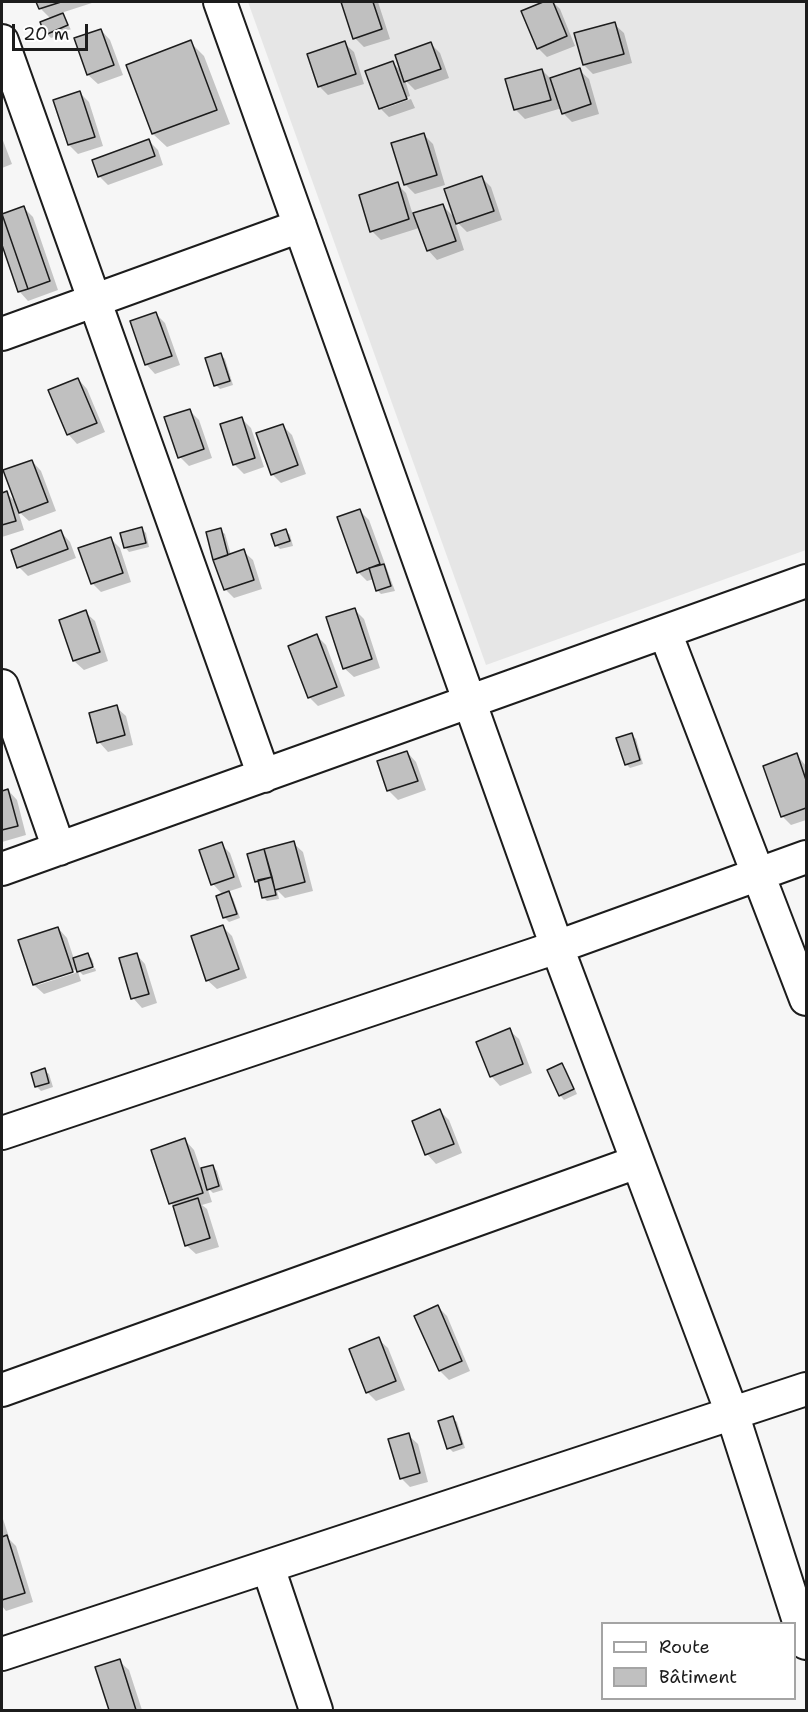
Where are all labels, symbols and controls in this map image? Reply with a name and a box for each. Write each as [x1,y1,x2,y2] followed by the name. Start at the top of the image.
[15,12,92,50] scale bar
[23,22,69,46] text: 20 m
[601,1622,796,1700] legend
[659,1635,710,1659] text: Route
[659,1665,737,1689] text: Bâtiment

